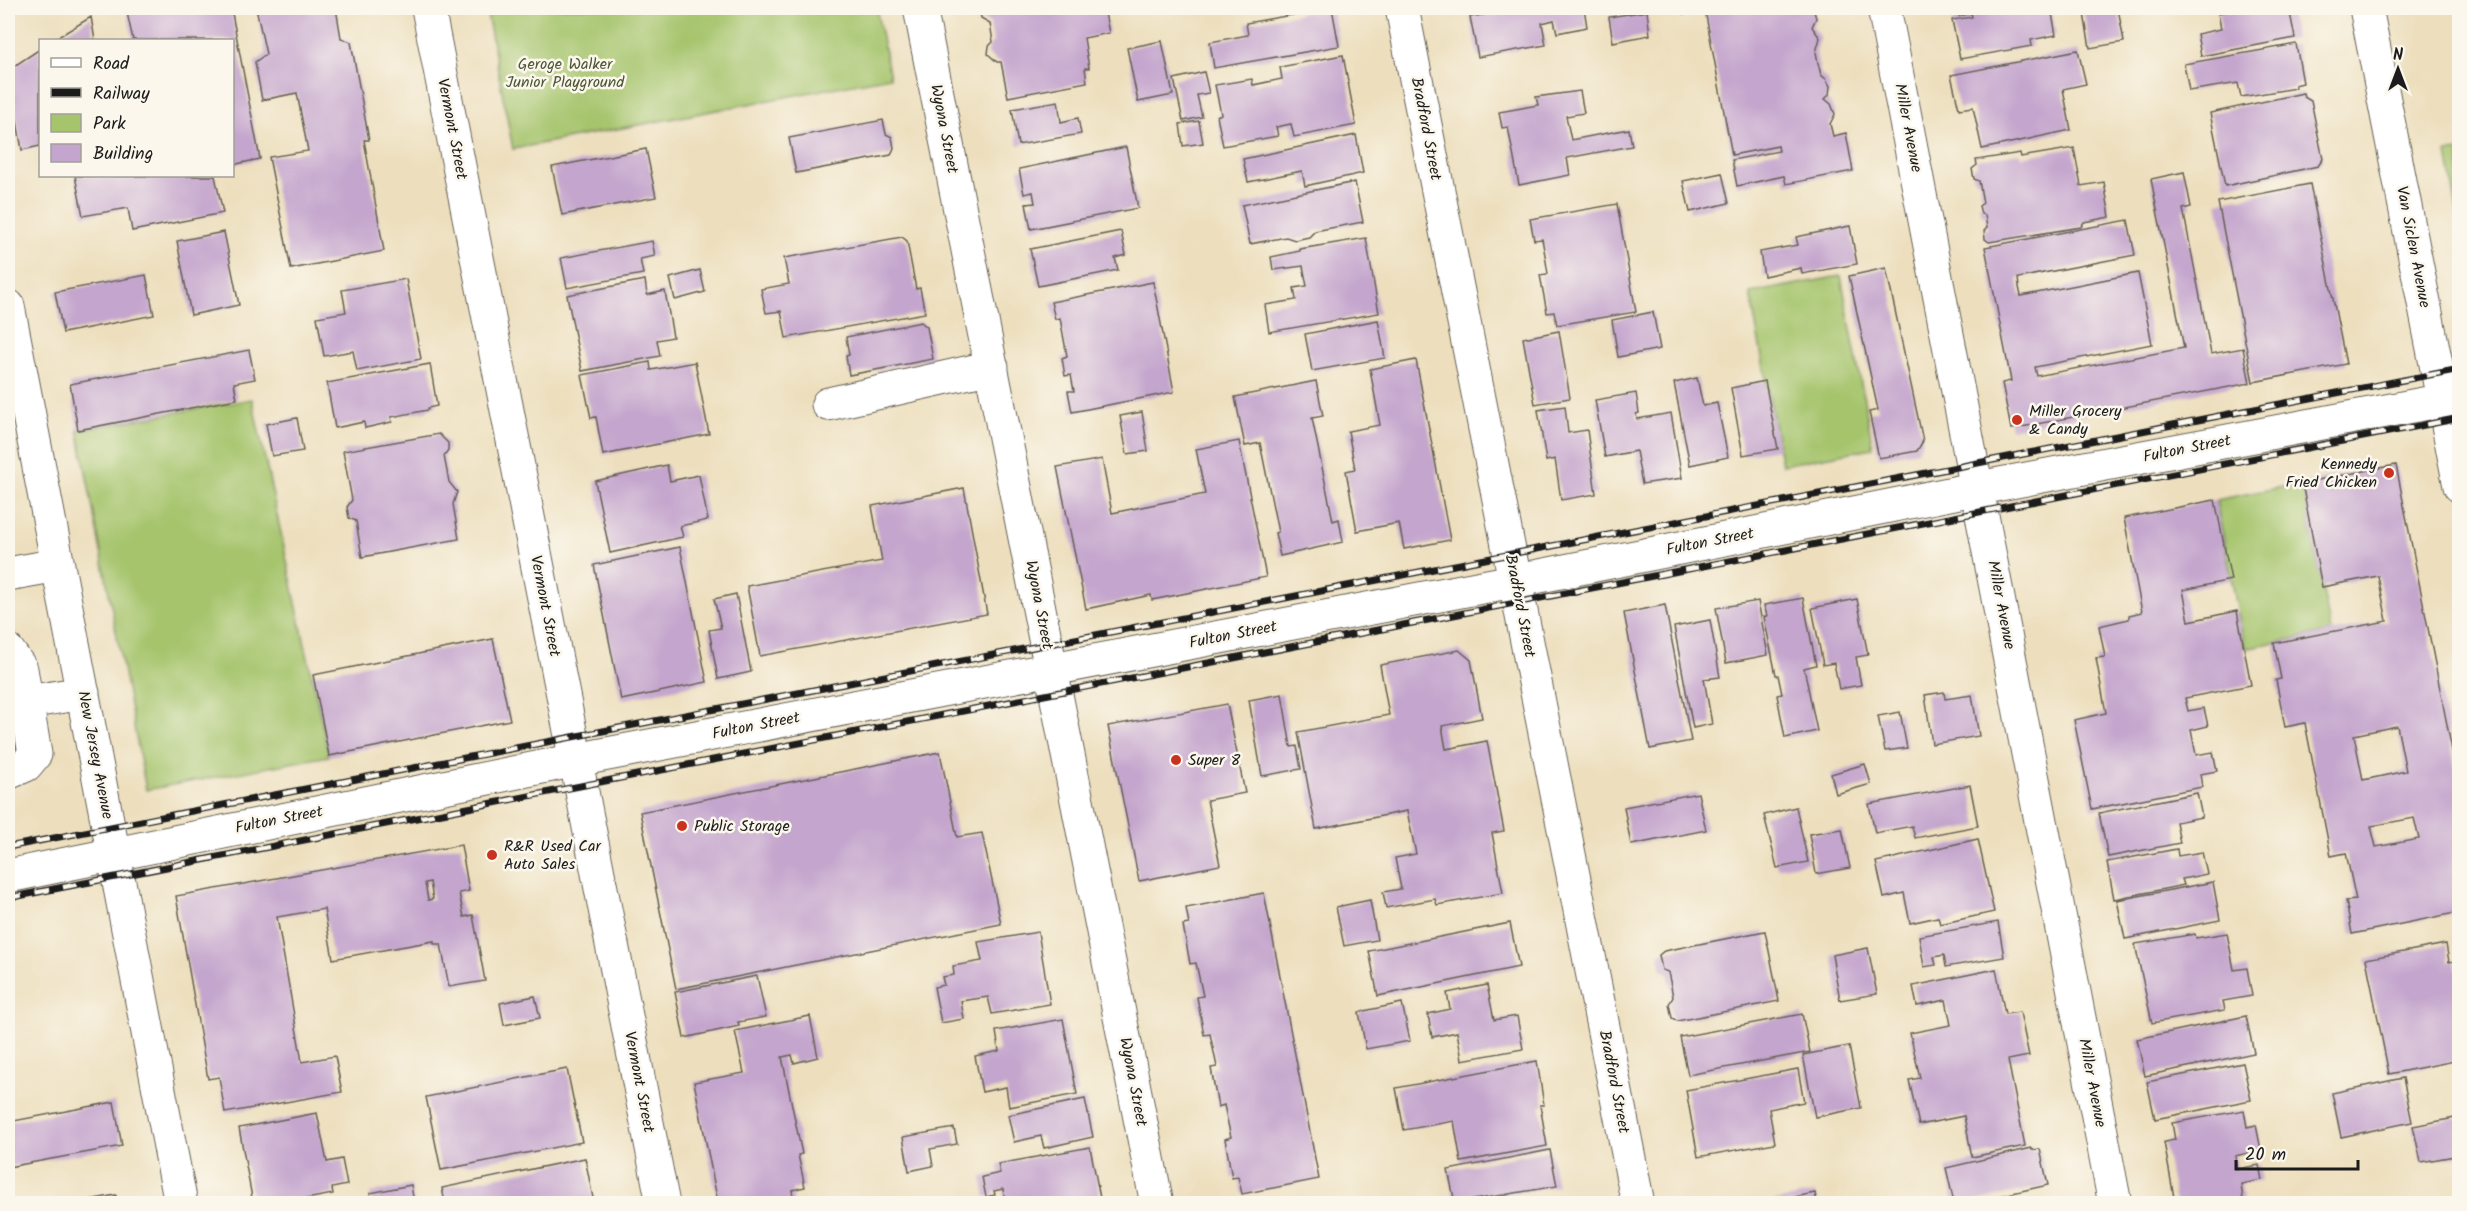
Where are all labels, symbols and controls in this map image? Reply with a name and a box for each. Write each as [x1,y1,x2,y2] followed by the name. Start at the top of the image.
[39,39,234,177] legend
[2368,39,2428,99] north arrow
[2393,43,2403,68] text: N
[93,50,130,79] text: Road
[506,52,625,95] park label: Geroge Walker Junior Playground
[1404,75,1448,183] street label: Bradford Street
[430,76,474,183] street label: Vermont Street
[93,80,150,109] text: Railway
[1887,81,1929,175] street label: Miller Avenue
[923,82,965,176] street label: Wyona Street
[93,110,126,139] text: Park
[93,140,153,169] text: Building
[2389,184,2437,310] street label: Van Siclen Avenue
[2029,399,2122,442] place label: Miller Grocery & Candy
[2010,413,2024,427] marker: Miller Grocery & Candy
[2141,428,2234,470] street label: Fulton Street
[2286,452,2377,495] place label: Kennedy Fried Chicken
[2382,466,2396,480] marker: Kennedy Fried Chicken
[1664,521,1757,563] street label: Fulton Street
[1498,552,1542,660] street label: Bradford Street
[523,553,567,660] street label: Vermont Street
[1018,558,1060,652] street label: Wyona Street
[1980,558,2022,652] street label: Miller Avenue
[1187,614,1280,656] street label: Fulton Street
[70,689,120,821] street label: New Jersey Avenue
[710,705,803,747] street label: Fulton Street
[1188,748,1241,773] place label: Super 8
[1169,753,1183,767] marker: Super 8
[233,799,326,841] street label: Fulton Street
[694,814,790,839] place label: Public Storage
[675,819,689,833] marker: Public Storage
[504,834,602,877] place label: R&R Used Car Auto Sales
[485,848,499,862] marker: R&R Used Car Auto Sales
[1592,1028,1636,1136] street label: Bradford Street
[617,1029,661,1136] street label: Vermont Street
[1112,1035,1154,1129] street label: Wyona Street
[2071,1036,2113,1130] street label: Miller Avenue
[2236,1133,2358,1171] scale bar
[2245,1141,2286,1170] text: 20 m

